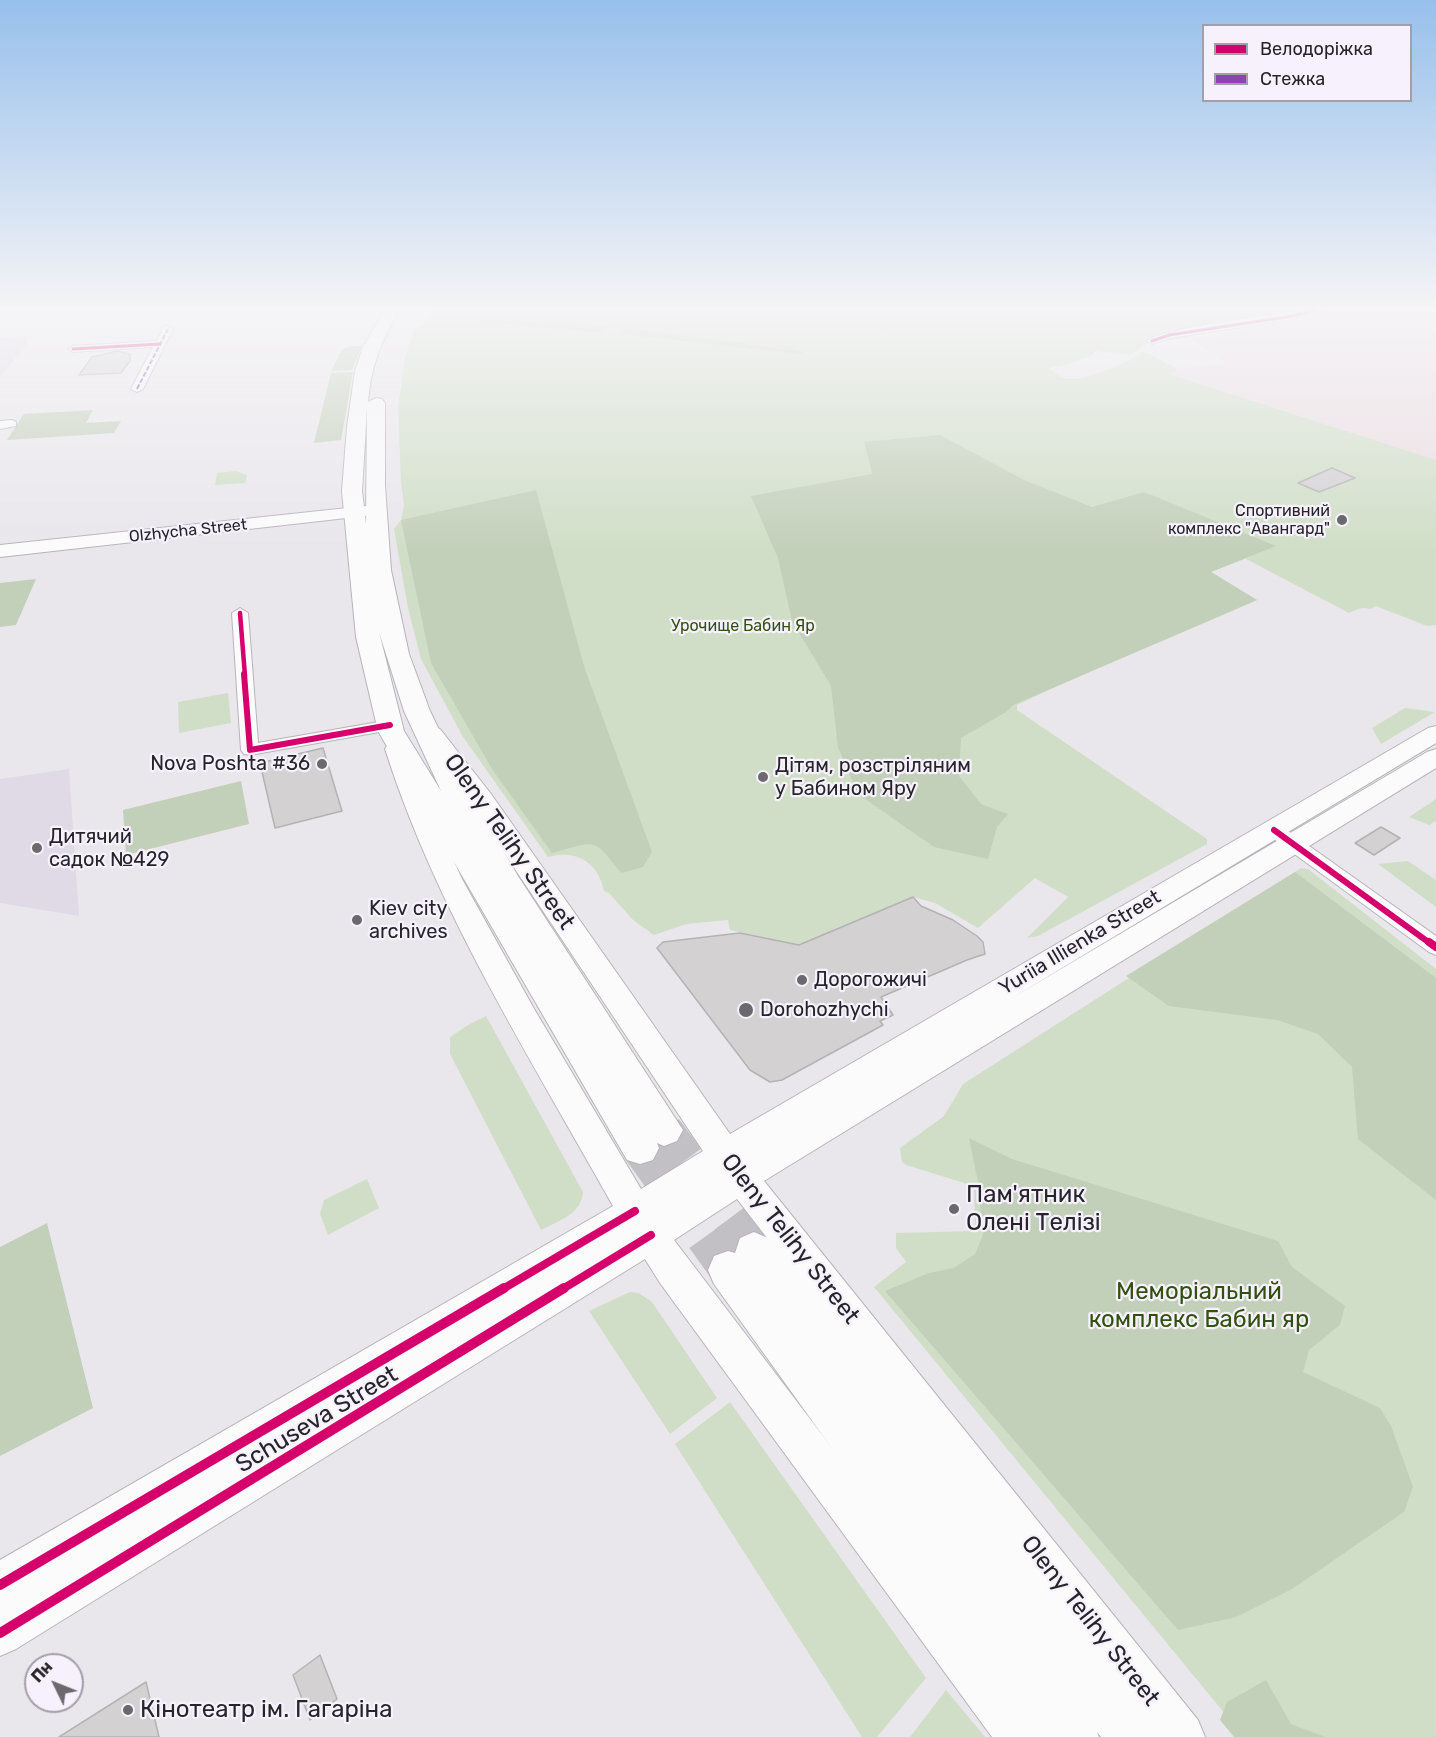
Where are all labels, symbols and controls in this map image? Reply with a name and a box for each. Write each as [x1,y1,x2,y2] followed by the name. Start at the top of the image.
[1202,24,1412,102] legend
[1260,38,1373,60] text: Велодоріжка
[1260,68,1325,90] text: Стежка
[1168,501,1330,539] place label: Спортивний комплекс "Авангард"
[1335,513,1349,527] marker: Спортивний комплекс "Авангард"
[128,515,248,547] street label: Olzhycha Street
[671,616,815,636] park label: Урочище Бабин Яр
[437,748,581,936] street label: Oleny Telihy Street
[150,752,310,776] place label: Nova Poshta #36
[775,754,971,801] place label: Дітям, розстріляним у Бабином Яру
[315,757,329,771] marker: Nova Poshta #36
[756,770,770,784] marker: Дітям, розстріляним у Бабином Яру
[49,825,169,872] place label: Дитячий садок №429
[30,841,44,855] marker: Дитячий садок №429
[995,885,1165,1001] street label: Yuriia Illienka Street
[369,897,448,944] place label: Kiev city archives
[350,913,364,927] marker: Kiev city archives
[814,968,927,992] place label: Дорогожичі
[795,973,809,987] marker: Дорогожичі
[760,998,888,1022] place label: Dorohozhychi
[737,1001,755,1019] marker: Dorohozhychi
[715,1148,865,1330] street label: Oleny Telihy Street
[966,1181,1101,1237] place label: Пам'ятник Олені Телізі
[947,1202,961,1216] marker: Пам'ятник Олені Телізі
[1089,1278,1309,1334] park label: Меморіальний комплекс Бабин яр
[231,1360,403,1480] street label: Schuseva Street
[1015,1530,1165,1712] street label: Oleny Telihy Street
[24,1653,84,1713] north arrow
[27,1657,56,1686] text: Пн
[140,1696,392,1724] place label: Кінотеатр ім. Гагаріна
[121,1703,135,1717] marker: Кінотеатр ім. Гагаріна

